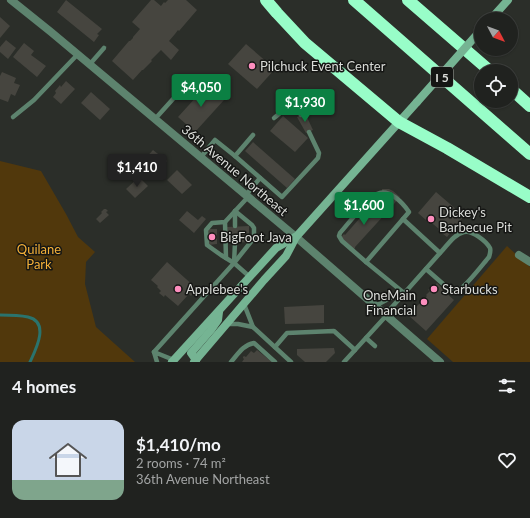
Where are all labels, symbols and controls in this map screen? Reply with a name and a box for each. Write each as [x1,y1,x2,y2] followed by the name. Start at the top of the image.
[474,12,518,56] north arrow
[474,12,518,108] map controls
[260,58,386,74] place label: Pilchuck Event Center
[247,61,257,71] marker: Pilchuck Event Center
[474,64,518,108] button: locate
[431,67,453,87] road number: I 5
[168,74,234,108] pin: $4,050
[181,79,221,95] text: $4,050
[272,89,338,123] pin: $1,930
[285,94,325,110] text: $1,930
[179,121,292,219] street label: 36th Avenue Northeast
[104,154,170,188] pin: $1,410
[117,159,157,175] text: $1,410
[331,192,397,226] pin: $1,600
[344,197,384,213] text: $1,600
[439,204,512,235] place label: Dickey's Barbecue Pit
[426,214,436,224] marker: Dickey's Barbecue Pit
[220,229,292,245] place label: BigFoot Java
[207,232,217,242] marker: BigFoot Java
[17,241,61,272] park label: Quilane Park
[186,281,249,297] place label: Applebee's
[442,281,498,297] place label: Starbucks
[173,284,183,294] marker: Applebee's
[429,284,439,294] marker: Starbucks
[363,287,416,318] place label: OneMain Financial
[419,297,429,307] marker: OneMain Financial
[496,375,518,397] icon: filters
[12,376,76,397] text: 4 homes
[136,434,221,455] text: $1,410/mo
[44,436,92,484] icon: home
[496,449,518,471] icon: heart
[136,455,226,471] text: 2 rooms · 74 m²
[136,471,270,487] text: 36th Avenue Northeast

